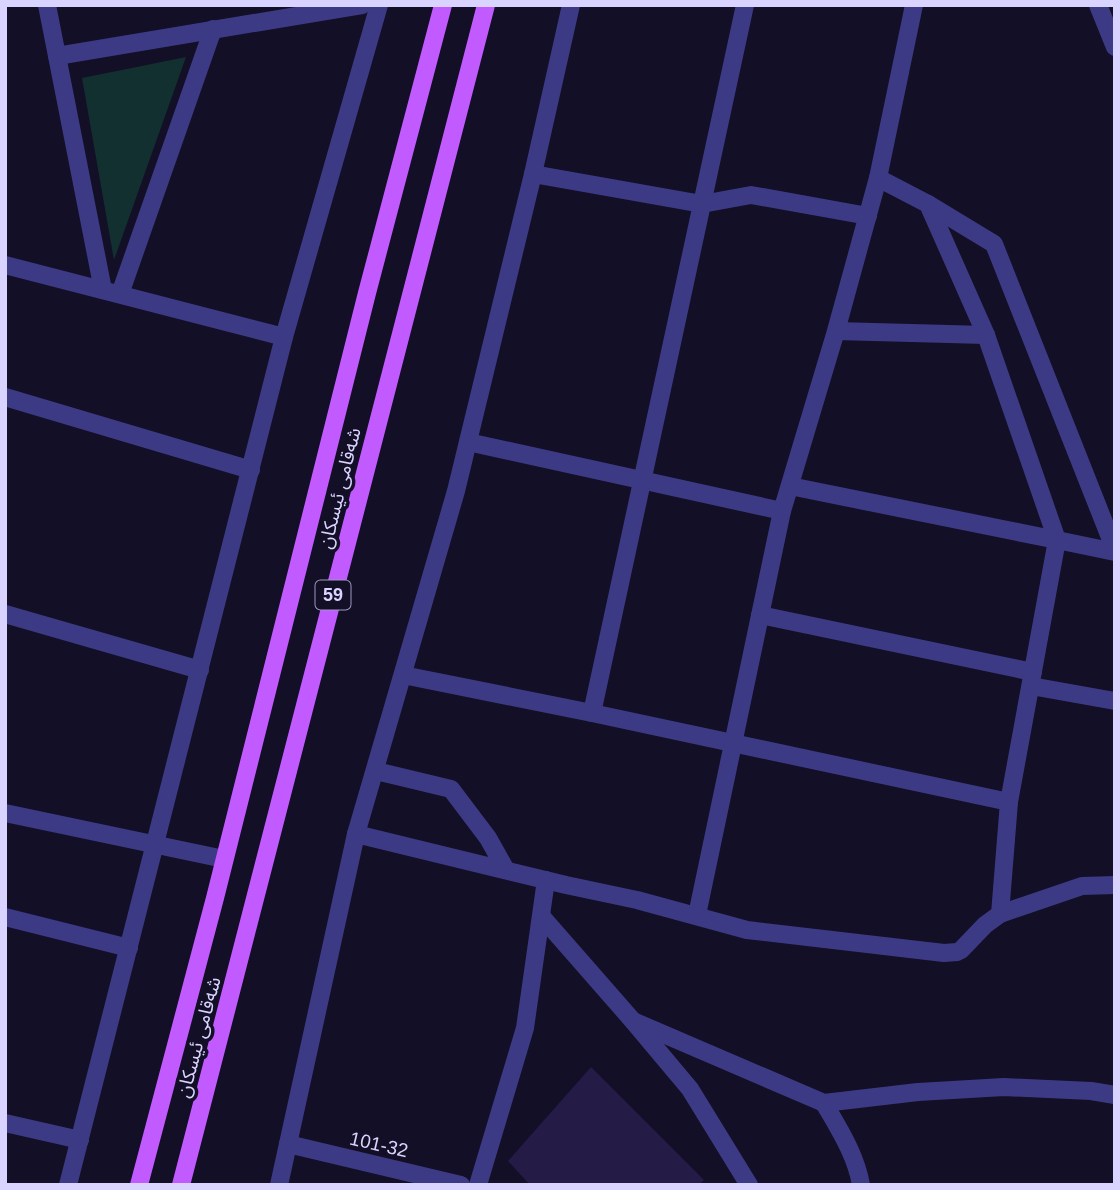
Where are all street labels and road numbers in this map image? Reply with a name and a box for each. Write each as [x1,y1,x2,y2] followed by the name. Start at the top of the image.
[314,425,366,551] street label: شەقامی ئیسکان
[316,580,350,610] road number: 59
[172,975,226,1100] street label: شەقامی ئیسکان
[348,1128,410,1161] street label: 101-32

